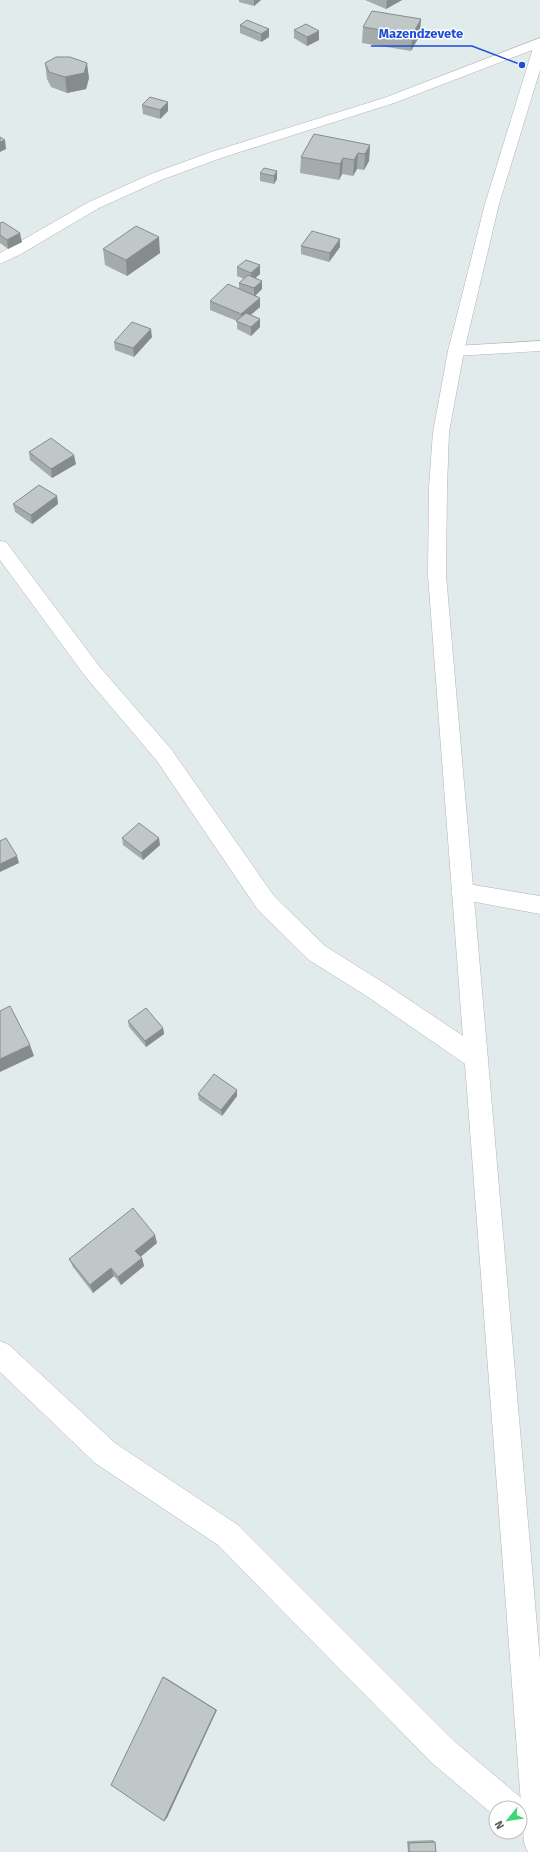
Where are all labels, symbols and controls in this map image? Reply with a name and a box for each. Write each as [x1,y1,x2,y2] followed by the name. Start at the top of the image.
[371,21,472,46] callout: Mazendzevete
[379,26,463,41] text: Mazendzevete
[488,1800,528,1840] north arrow
[492,1818,507,1831] text: N

